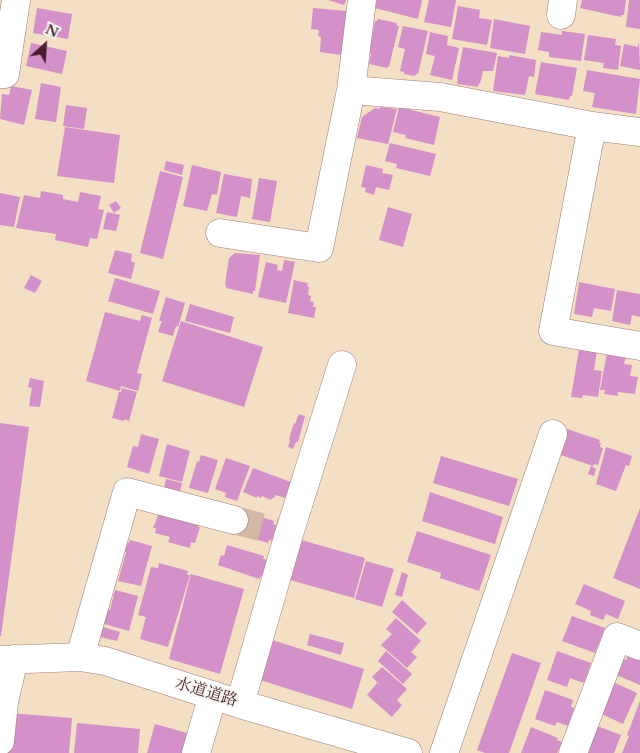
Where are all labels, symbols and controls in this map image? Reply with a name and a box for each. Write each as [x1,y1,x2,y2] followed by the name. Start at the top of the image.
[20,20,70,70] north arrow
[42,20,61,42] text: N
[173,674,239,712] street label: 水道道路

